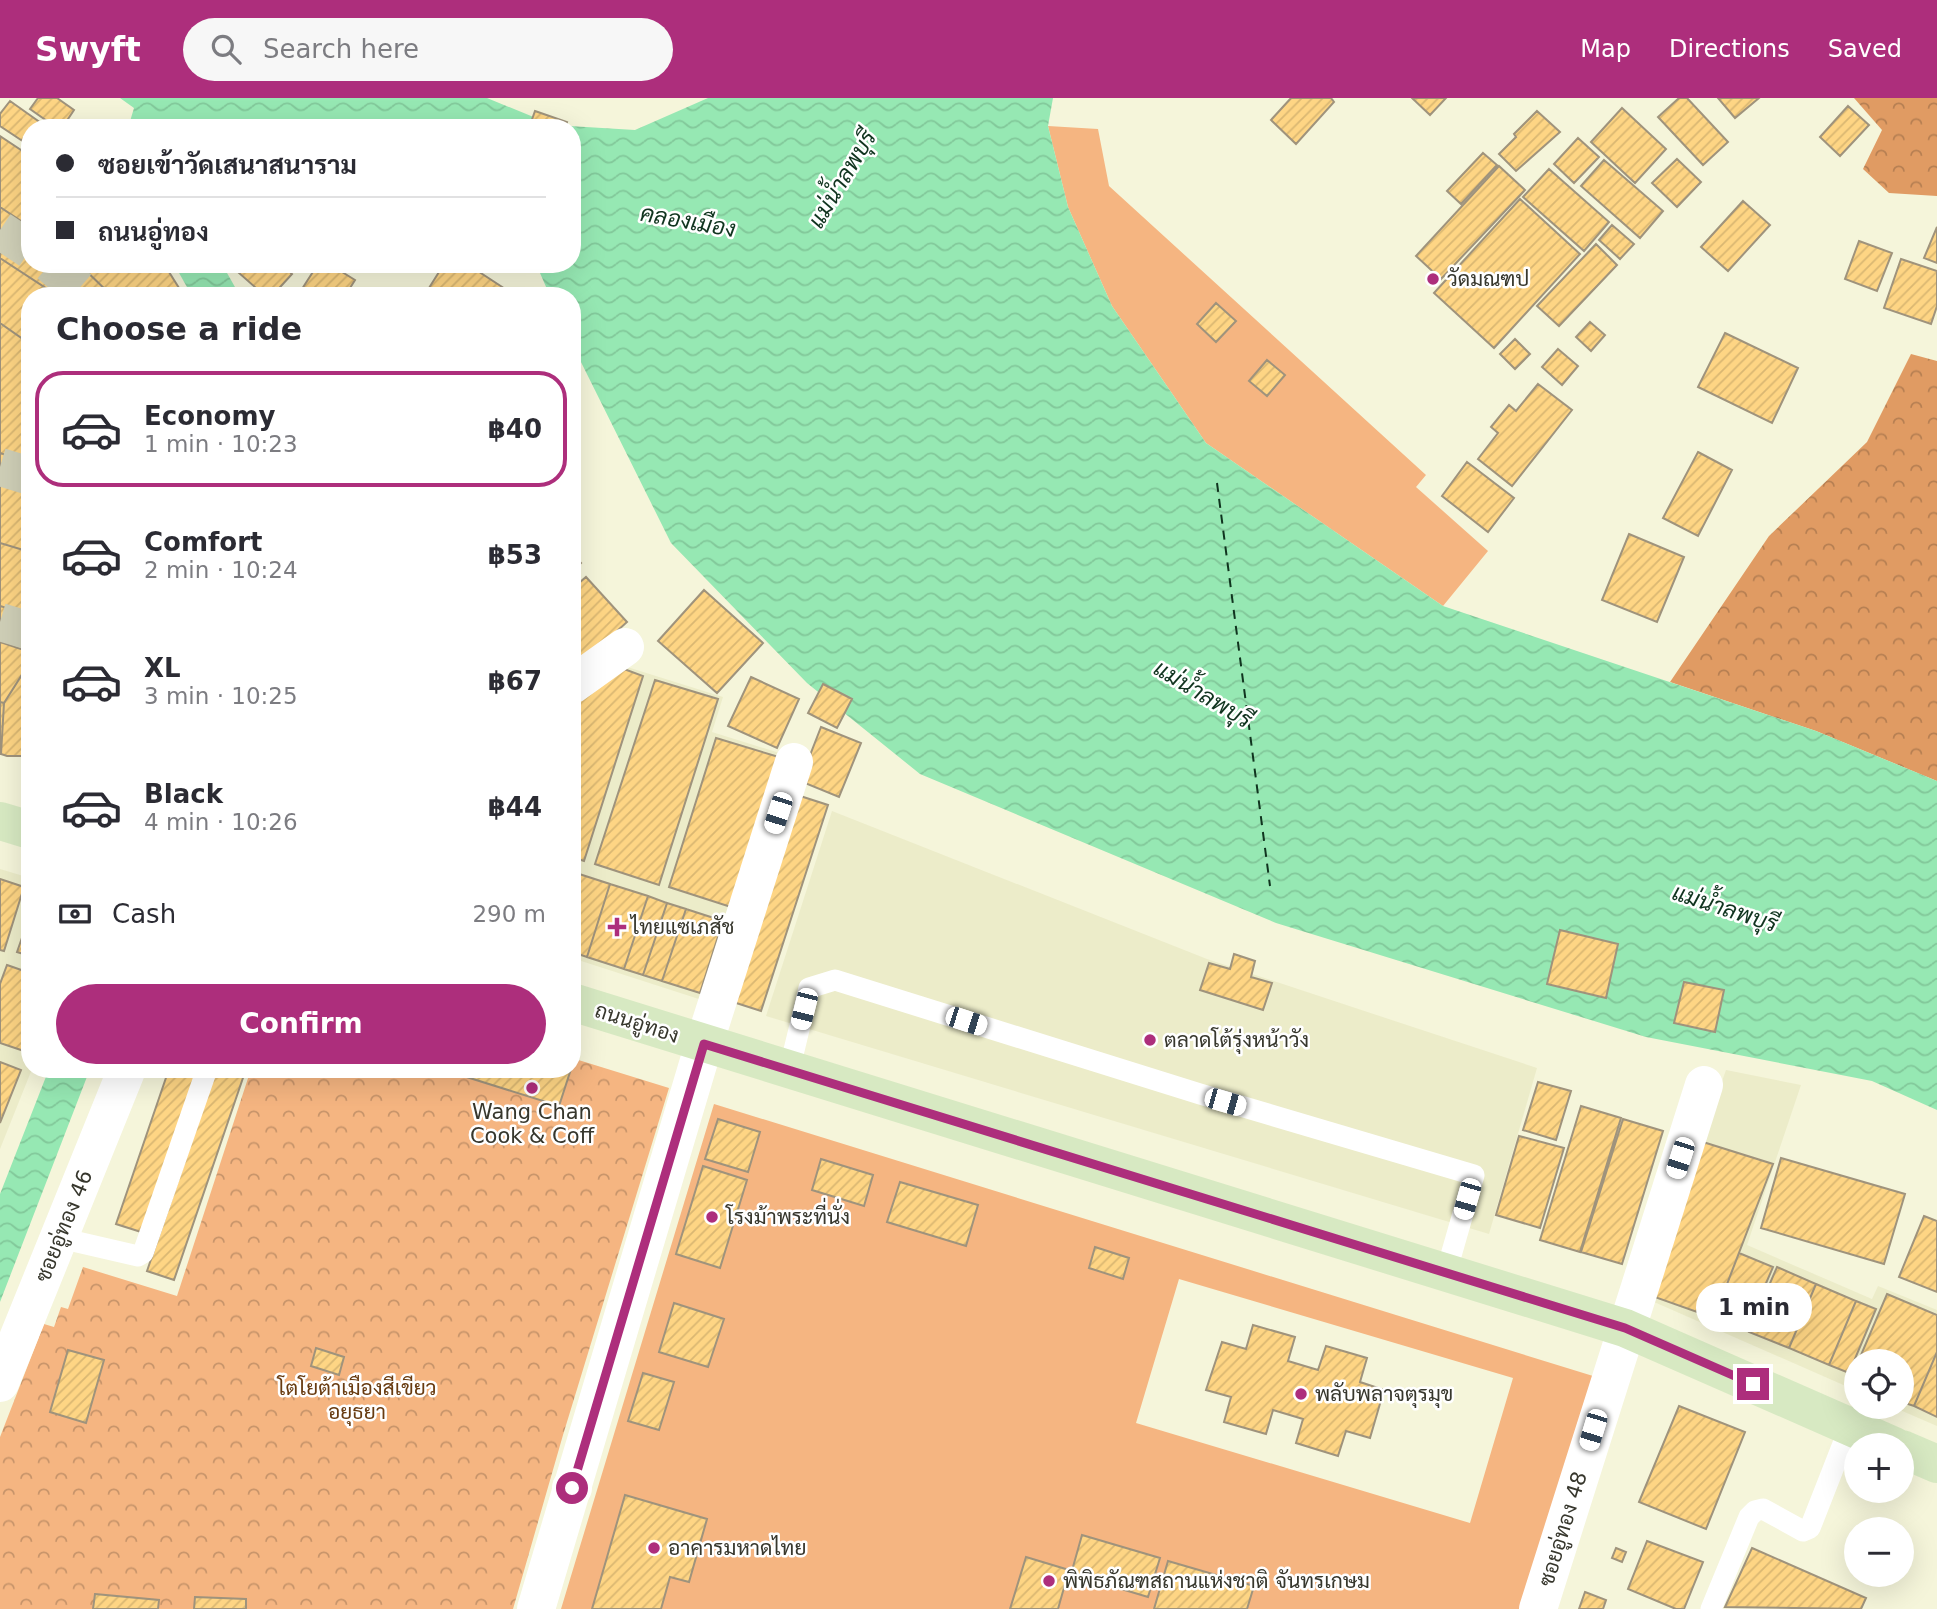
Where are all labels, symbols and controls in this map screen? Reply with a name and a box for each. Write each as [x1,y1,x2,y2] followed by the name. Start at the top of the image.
[183,18,673,81] search box
[35,30,141,69] text: Swyft
[207,30,245,68] icon: search
[263,34,419,64] text: Search here
[1580,35,1631,63] text: Map
[1669,35,1790,63] text: Directions
[1828,35,1902,63] text: Saved
[797,120,885,234] water label: แม่น้ำลพบุรี
[98,150,357,180] text: ซอยเข้าวัดเสนาสนาราม
[638,198,738,242] water label: คลองเมือง
[98,217,209,247] text: ถนนอู่ทอง
[1447,267,1529,291] place label: วัดมณฑป
[1425,271,1441,287] marker: วัดมณฑป
[56,310,302,348] text: Choose a ride
[60,398,123,461] icon: car
[144,401,275,431] text: Economy
[488,414,542,444] text: ฿40
[144,431,298,457] text: 1 min · 10:23
[60,524,123,587] icon: car
[144,527,262,557] text: Comfort
[488,540,542,570] text: ฿53
[144,557,298,583] text: 2 min · 10:24
[1148,649,1262,737] water label: แม่น้ำลพบุรี
[60,650,123,713] icon: car
[144,653,181,683] text: XL
[488,666,542,696] text: ฿67
[144,683,298,709] text: 3 min · 10:25
[60,776,123,839] icon: car
[144,779,223,809] text: Black
[762,790,795,836] car
[488,792,542,822] text: ฿44
[144,809,298,835] text: 4 min · 10:26
[1668,872,1785,941] water label: แม่น้ำลพบุรี
[56,895,94,933] icon: cash
[112,899,176,929] text: Cash
[472,901,546,927] text: 290 m
[629,914,734,939] place label: ไทยแซเภสัช
[609,919,625,935] marker: ไทยแซเภสัช
[56,984,546,1064] button: Confirm
[789,986,820,1032] car
[591,998,682,1051] street label: ถนนอู่ทอง
[943,1005,990,1037] car
[1164,1027,1309,1054] place label: ตลาดโต้รุ่งหน้าวัง
[1142,1032,1158,1048] marker: ตลาดโต้รุ่งหน้าวัง
[524,1080,540,1096] marker: Wang Chan Cook & Coff
[1202,1086,1249,1118] car
[470,1100,595,1148] place label: Wang Chan Cook & Coff
[1664,1135,1697,1181] car
[31,1166,100,1287] street label: ซอยอู่ทอง 46
[1452,1176,1483,1222] car
[725,1197,850,1229] place label: โรงม้าพระที่นั่ง
[704,1209,720,1225] marker: โรงม้าพระที่นั่ง
[1695,1282,1811,1332] callout: 1 min
[1718,1294,1790,1320] text: 1 min
[1844,1349,1914,1587] map controls
[1844,1349,1914,1419] button: locate
[1737,1368,1769,1400] route end
[277,1374,436,1426] park label: โตโยต้าเมืองสีเขียว อยุธยา
[1315,1382,1453,1408] place label: พลับพลาจตุรมุข
[1293,1386,1309,1402] marker: พลับพลาจตุรมุข
[1577,1407,1610,1453] car
[1844,1433,1914,1503] button: +
[1534,1469,1595,1590] street label: ซอยอู่ทอง 48
[556,1472,588,1504] route start
[1844,1517,1914,1587] button: −
[668,1535,806,1560] place label: อาคารมหาดไทย
[646,1540,662,1556] marker: อาคารมหาดไทย
[1063,1569,1370,1593] place label: พิพิธภัณฑสถานแห่งชาติ จันทรเกษม
[1041,1573,1057,1589] marker: พิพิธภัณฑสถานแห่งชาติ จันทรเกษม

